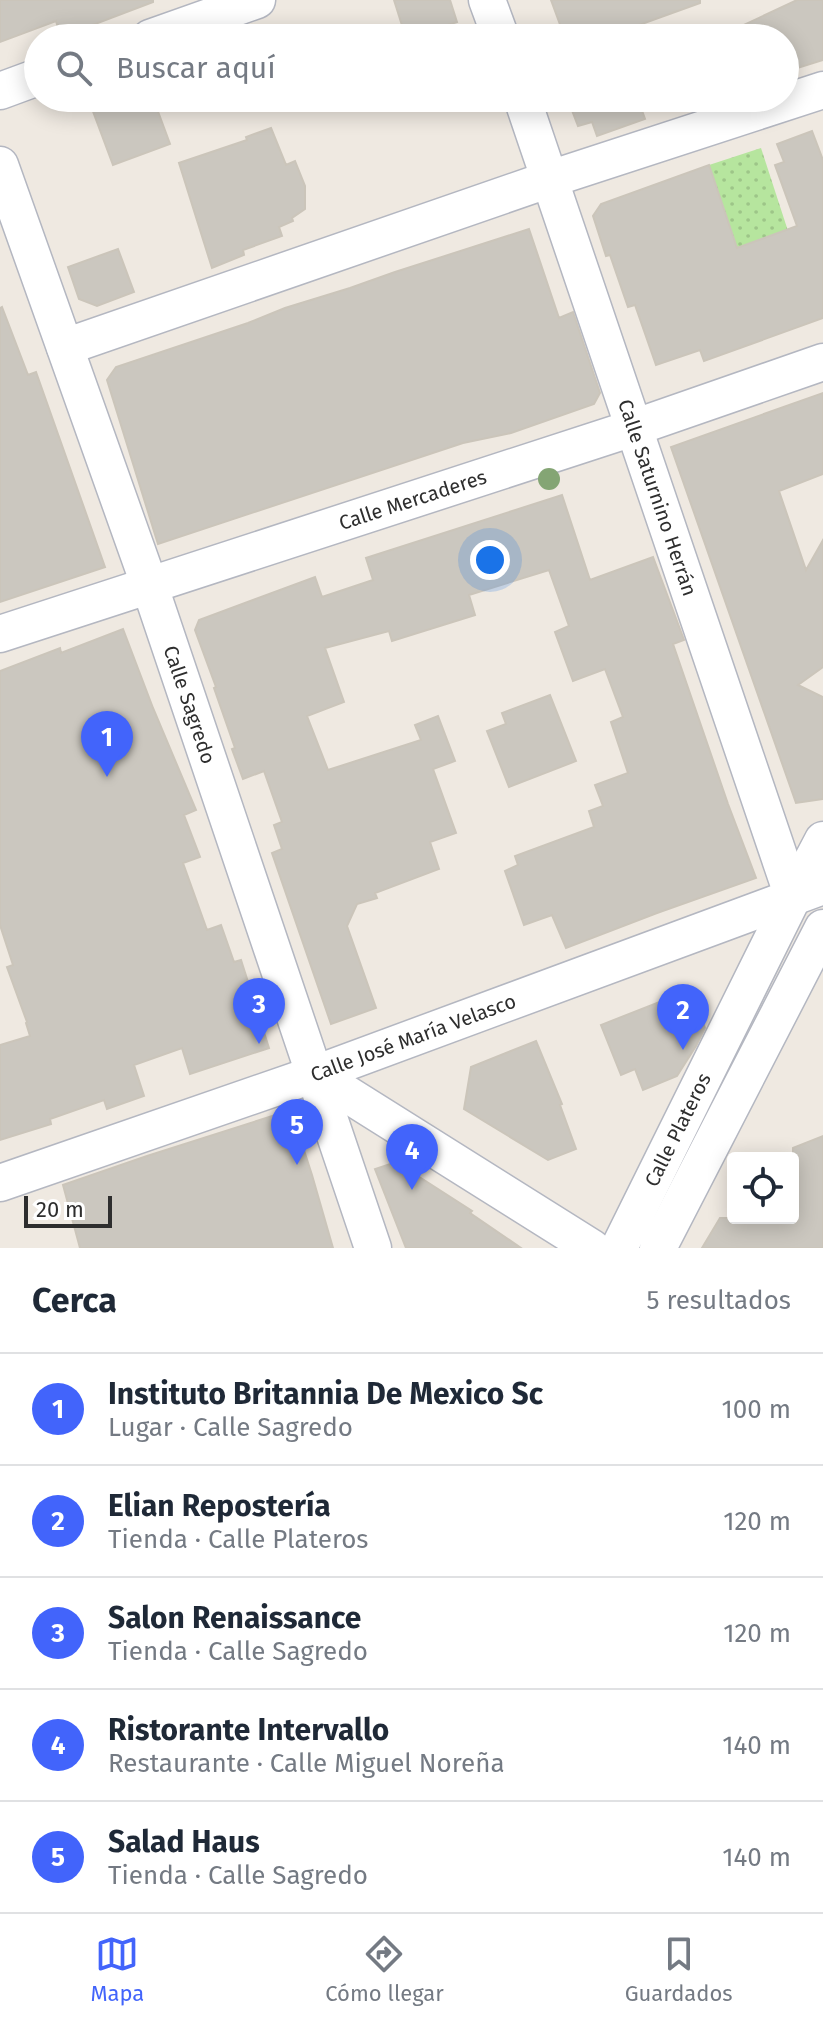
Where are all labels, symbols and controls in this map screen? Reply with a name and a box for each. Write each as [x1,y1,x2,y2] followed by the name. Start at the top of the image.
[24,24,799,112] search box
[52,46,96,90] icon: search
[116,50,276,86] text: Buscar aquí
[613,396,702,599] street label: Calle Saturnino Herrán
[336,465,489,535] street label: Calle Mercaderes
[470,540,510,580] your location
[159,642,221,767] street label: Calle Sagredo
[81,711,133,777] pin: 1
[233,978,285,1044] pin: 3
[657,984,709,1050] pin: 2
[307,989,519,1087] street label: Calle José María Velasco
[639,1069,716,1190] street label: Calle Plateros
[271,1099,323,1165] pin: 5
[386,1124,438,1190] pin: 4
[727,1152,799,1224] map controls
[727,1152,799,1224] button: locate
[24,1192,112,1228] scale bar
[36,1196,84,1223] text: 20 m
[32,1280,117,1321] text: Cerca
[647,1285,791,1316] text: 5 resultados
[108,1376,543,1412] text: Instituto Britannia De Mexico Sc
[52,1394,64,1425] text: 1
[722,1394,791,1425] text: 100 m
[108,1412,353,1443] text: Lugar · Calle Sagredo
[108,1488,331,1524] text: Elian Repostería
[51,1506,65,1537] text: 2
[723,1506,791,1537] text: 120 m
[108,1524,368,1555] text: Tienda · Calle Plateros
[108,1600,361,1636] text: Salon Renaissance
[51,1618,65,1649] text: 3
[723,1618,791,1649] text: 120 m
[108,1636,368,1667] text: Tienda · Calle Sagredo
[108,1712,389,1748] text: Ristorante Intervallo
[51,1730,65,1761] text: 4
[722,1730,791,1761] text: 140 m
[108,1748,505,1779] text: Restaurante · Calle Miguel Noreña
[108,1824,260,1860] text: Salad Haus
[51,1842,65,1873] text: 5
[722,1842,791,1873] text: 140 m
[108,1860,368,1891] text: Tienda · Calle Sagredo
[90,1932,144,2007] tab: Mapa
[325,1932,444,2007] tab: Cómo llegar
[625,1932,733,2007] tab: Guardados

